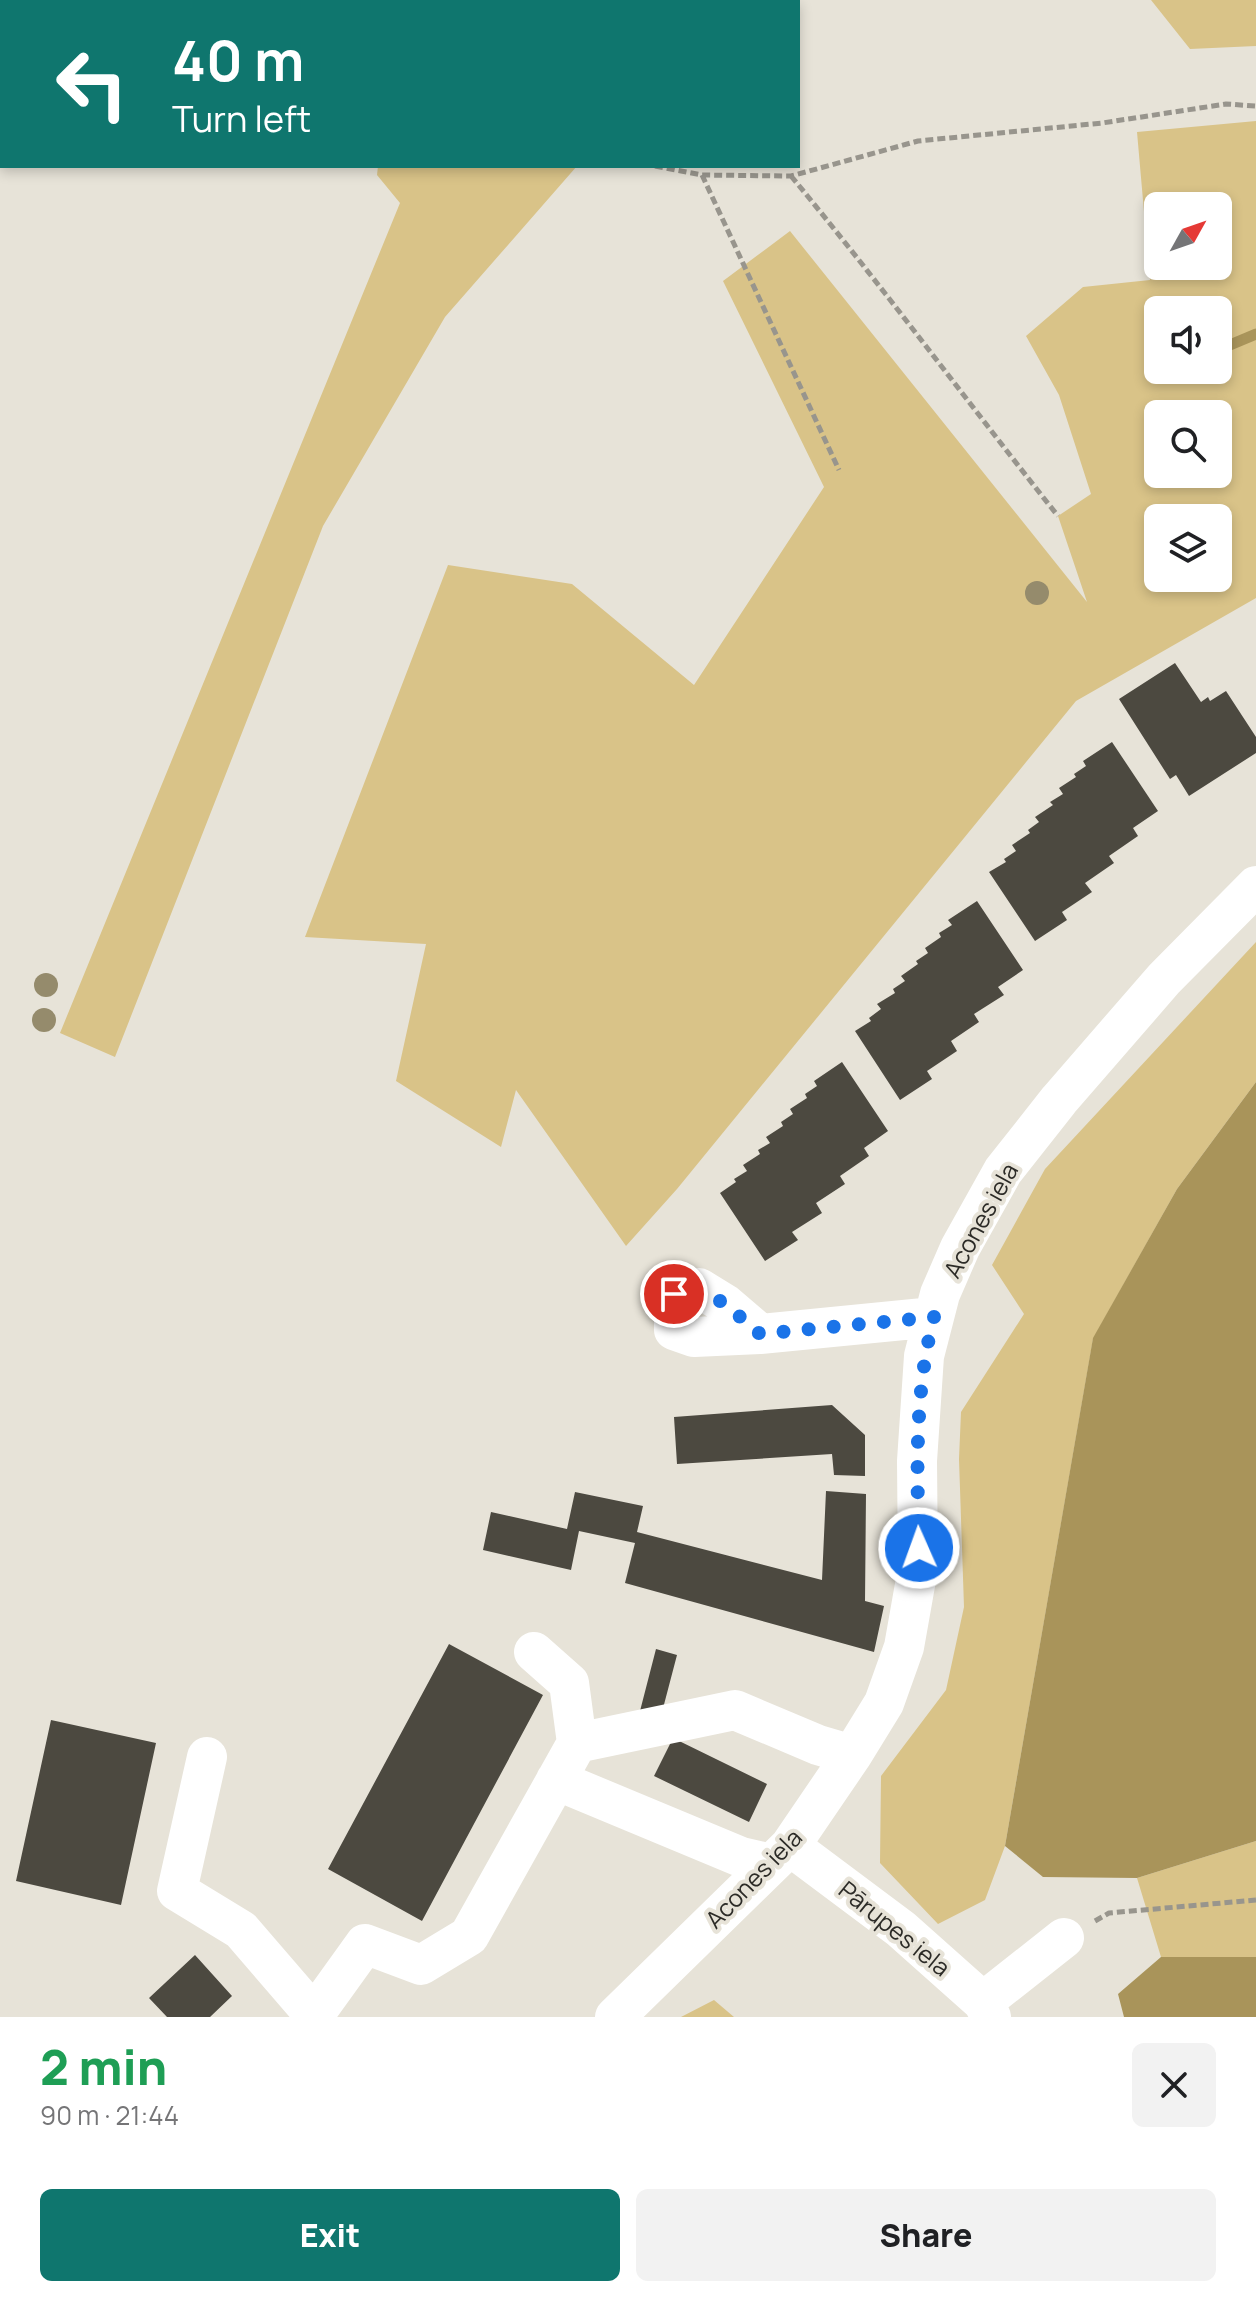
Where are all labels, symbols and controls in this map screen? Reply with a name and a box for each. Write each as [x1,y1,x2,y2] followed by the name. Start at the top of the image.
[172,21,304,98] text: 40 m
[40,32,144,136] icon: left
[172,94,311,143] text: Turn left
[1144,192,1232,280] north arrow
[1144,192,1232,592] map controls
[1144,296,1232,384] button: sound
[1144,400,1232,488] button: search
[1144,504,1232,592] button: layers
[935,1157,1025,1283] street label: Acones iela
[640,1260,708,1328] pin
[652,1272,696,1316] icon: arrive
[877,1506,961,1590] position arrow
[697,1821,809,1935] street label: Acones iela
[832,1873,958,1983] street label: Pārupes iela
[40,2034,167,2099] text: 2 min
[1132,2043,1216,2127] button: close
[40,2097,179,2133] text: 90 m · 21:44
[40,2189,620,2281] button: Exit
[636,2189,1216,2281] button: Share

